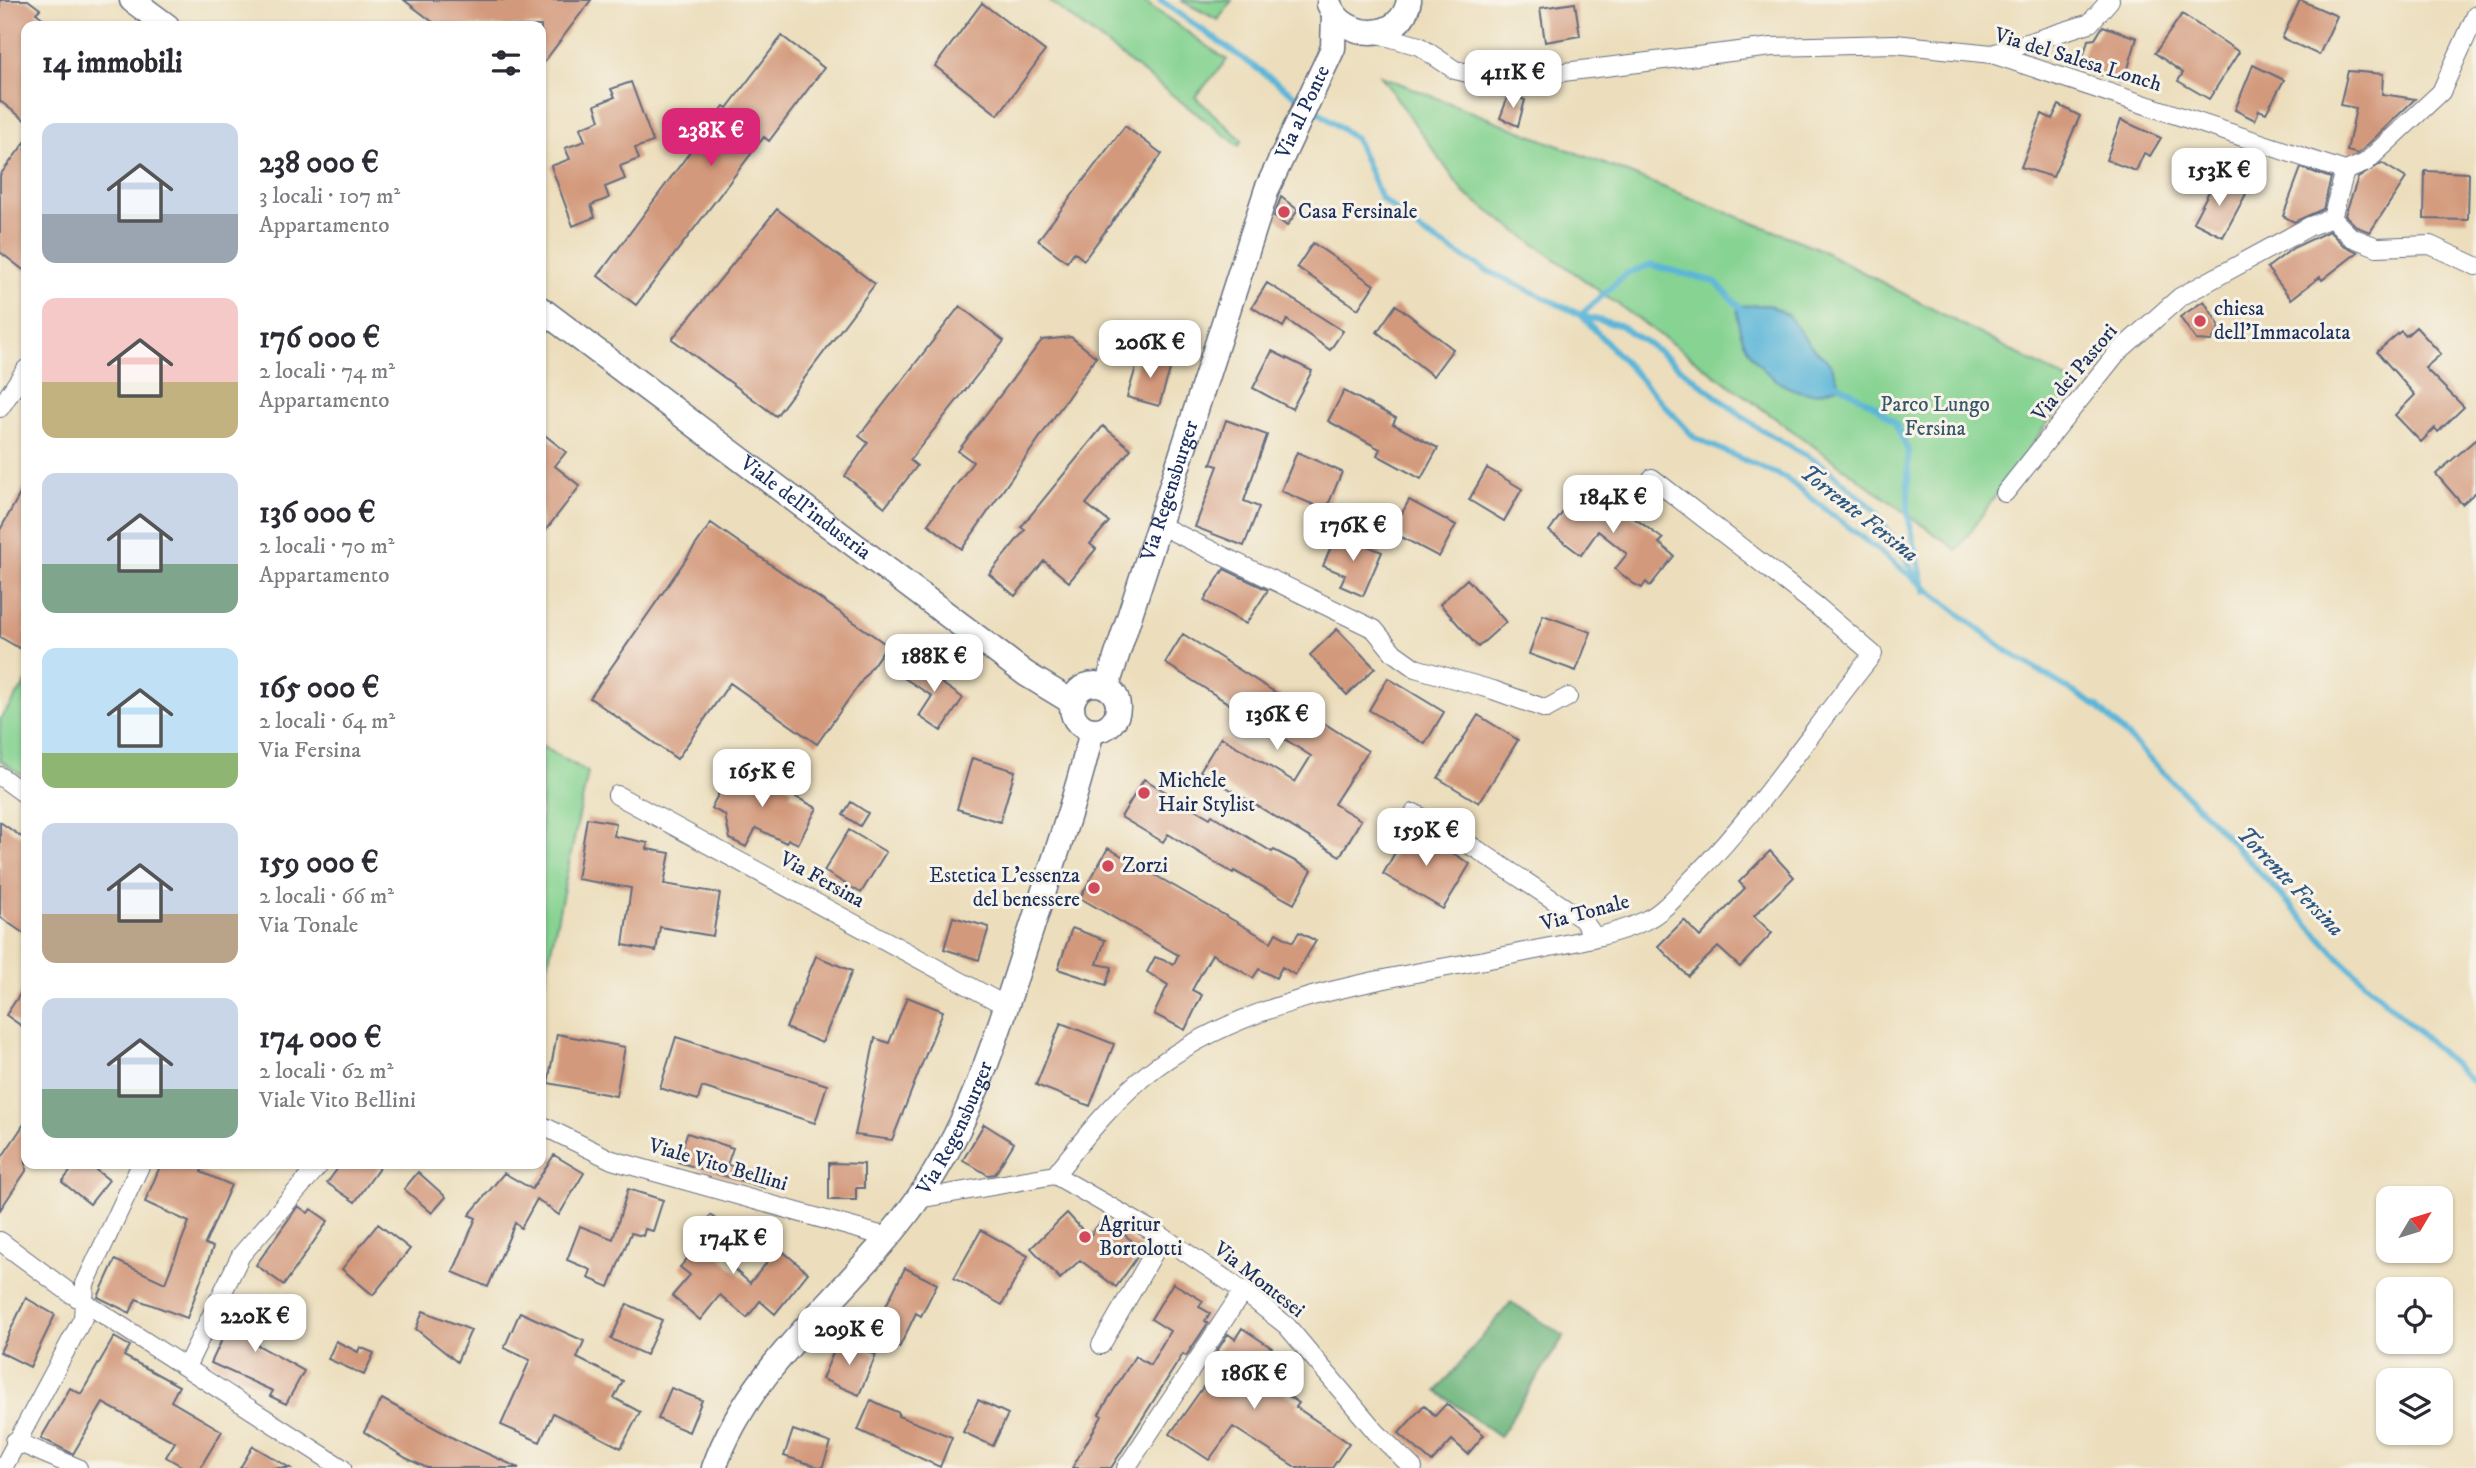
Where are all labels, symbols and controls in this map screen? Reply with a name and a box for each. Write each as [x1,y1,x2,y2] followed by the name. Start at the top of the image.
[1990,22,2165,98] street label: Via del Salesa Lonch
[487,44,525,82] icon: filters
[42,45,183,82] text: 14 immobili
[1456,50,1570,110] pin: 411K €
[1481,58,1545,87] text: 411K €
[1270,61,1336,164] street label: Via al Ponte
[654,108,768,168] pin: 238K €
[678,116,744,145] text: 238K €
[259,145,379,182] text: 238 000 €
[2162,148,2276,208] pin: 153K €
[98,151,182,235] icon: home
[2188,156,2250,185] text: 153K €
[259,182,400,211] text: 3 locali · 107 m²
[1298,199,1418,225] place label: Casa Fersinale
[1276,204,1292,220] marker: Casa Fersinale
[259,211,389,240] text: Appartamento
[2214,296,2350,346] place label: chiesa dell'Immacolata
[2192,313,2208,329] marker: chiesa dell'Immacolata
[2026,319,2123,428] street label: Via dei Pastori
[259,320,380,357] text: 176 000 €
[1093,320,1207,380] pin: 206K €
[98,326,182,410] icon: home
[1115,328,1185,357] text: 206K €
[259,357,395,386] text: 2 locali · 74 m²
[259,386,389,415] text: Appartamento
[1880,392,1990,442] park label: Parco Lungo Fersina
[1135,417,1205,565] street label: Via Regensburger
[734,450,876,566] street label: Viale dell'industria
[1794,459,1924,569] water label: Torrente Fersina
[1556,476,1670,535] pin: 184K €
[1579,483,1647,512] text: 184K €
[259,495,376,532] text: 136 000 €
[98,501,182,585] icon: home
[1296,504,1410,563] pin: 176K €
[1319,511,1387,540] text: 176K €
[259,532,395,561] text: 2 locali · 70 m²
[259,561,389,590] text: Appartamento
[877,634,991,694] pin: 188K €
[901,642,967,671] text: 188K €
[259,670,379,707] text: 165 000 €
[98,676,182,760] icon: home
[1220,692,1334,752] pin: 136K €
[1245,700,1309,729] text: 136K €
[259,707,395,736] text: 2 locali · 64 m²
[259,736,361,765] text: Via Fersina
[705,750,819,809] pin: 165K €
[729,757,795,786] text: 165K €
[1158,768,1255,818] place label: Michele Hair Stylist
[1136,785,1152,801] marker: Michele Hair Stylist
[1369,808,1483,868] pin: 159K €
[1393,816,1459,845] text: 159K €
[2230,821,2350,943] water label: Torrente Fersina
[259,845,379,882] text: 159 000 €
[774,846,869,914] street label: Via Fersina
[98,851,182,935] icon: home
[1122,853,1168,879] place label: Zorzi
[1100,858,1116,874] marker: Zorzi
[929,863,1080,913] place label: Estetica L'essenza del benessere
[1086,880,1102,896] marker: Estetica L'essenza del benessere
[259,882,394,911] text: 2 locali · 66 m²
[1537,889,1632,938] street label: Via Tonale
[259,911,358,940] text: Via Tonale
[259,1020,381,1057] text: 174 000 €
[98,1026,182,1110] icon: home
[259,1057,393,1086] text: 2 locali · 62 m²
[911,1058,999,1201] street label: Via Regensburger
[259,1086,416,1115] text: Viale Vito Bellini
[645,1132,790,1197] street label: Viale Vito Bellini
[2376,1186,2454,1264] north arrow
[2376,1186,2453,1445] map controls
[1099,1212,1182,1262] place label: Agritur Bortolotti
[676,1216,790,1276] pin: 174K €
[699,1224,767,1253] text: 174K €
[1077,1229,1093,1245] marker: Agritur Bortolotti
[1207,1236,1310,1324] street label: Via Montesei
[2376,1277,2453,1354] button: locate
[198,1294,312,1354] pin: 220K €
[220,1302,290,1331] text: 220K €
[792,1308,906,1367] pin: 209K €
[814,1315,884,1344] text: 209K €
[1197,1352,1311,1411] pin: 186K €
[1221,1359,1287,1388] text: 186K €
[2376,1368,2453,1445] button: layers

